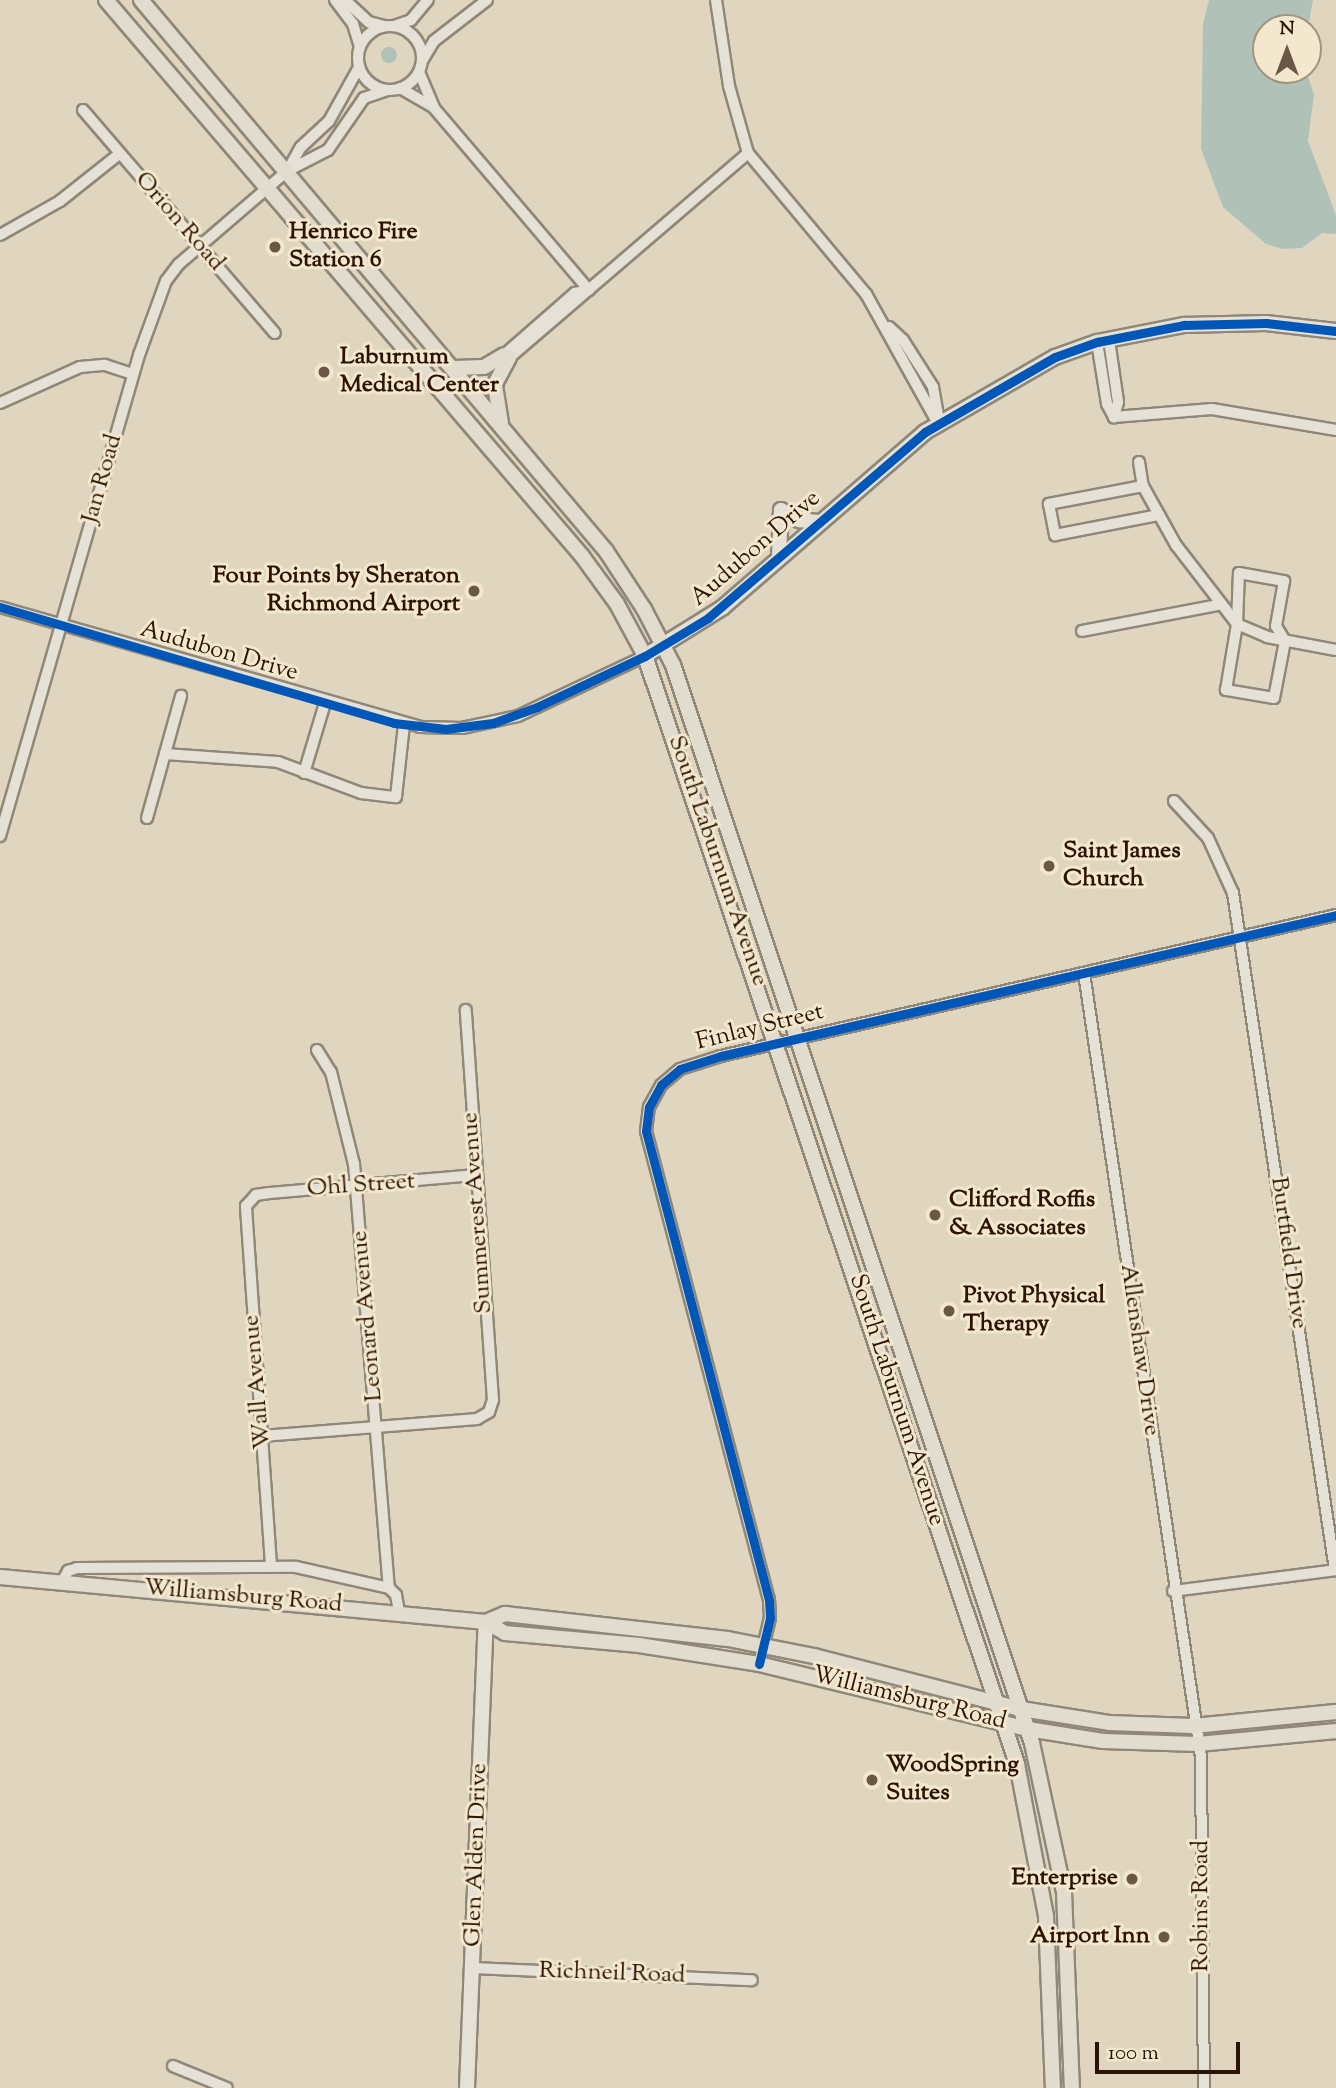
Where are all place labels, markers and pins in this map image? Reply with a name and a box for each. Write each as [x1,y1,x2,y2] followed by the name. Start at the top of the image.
[289,219,418,275] place label: Henrico Fire Station 6
[267,239,283,255] marker: Henrico Fire Station 6
[340,344,499,400] place label: Laburnum Medical Center
[314,362,334,382] marker: Laburnum Medical Center
[213,563,460,619] place label: Four Points by Sheraton Richmond Airport
[466,583,482,599] marker: Four Points by Sheraton Richmond Airport
[1063,838,1181,894] place label: Saint James Church
[1041,858,1057,874] marker: Saint James Church
[949,1187,1095,1243] place label: Clifford Roffis & Associates
[927,1207,943,1223] marker: Clifford Roffis & Associates
[963,1283,1105,1339] place label: Pivot Physical Therapy
[941,1303,957,1319] marker: Pivot Physical Therapy
[886,1752,1019,1808] place label: WoodSpring Suites
[864,1772,880,1788] marker: WoodSpring Suites
[1011,1865,1118,1893] place label: Enterprise
[1124,1871,1140,1887] marker: Enterprise
[1030,1923,1150,1951] place label: Airport Inn
[1156,1929,1172,1945] marker: Airport Inn

